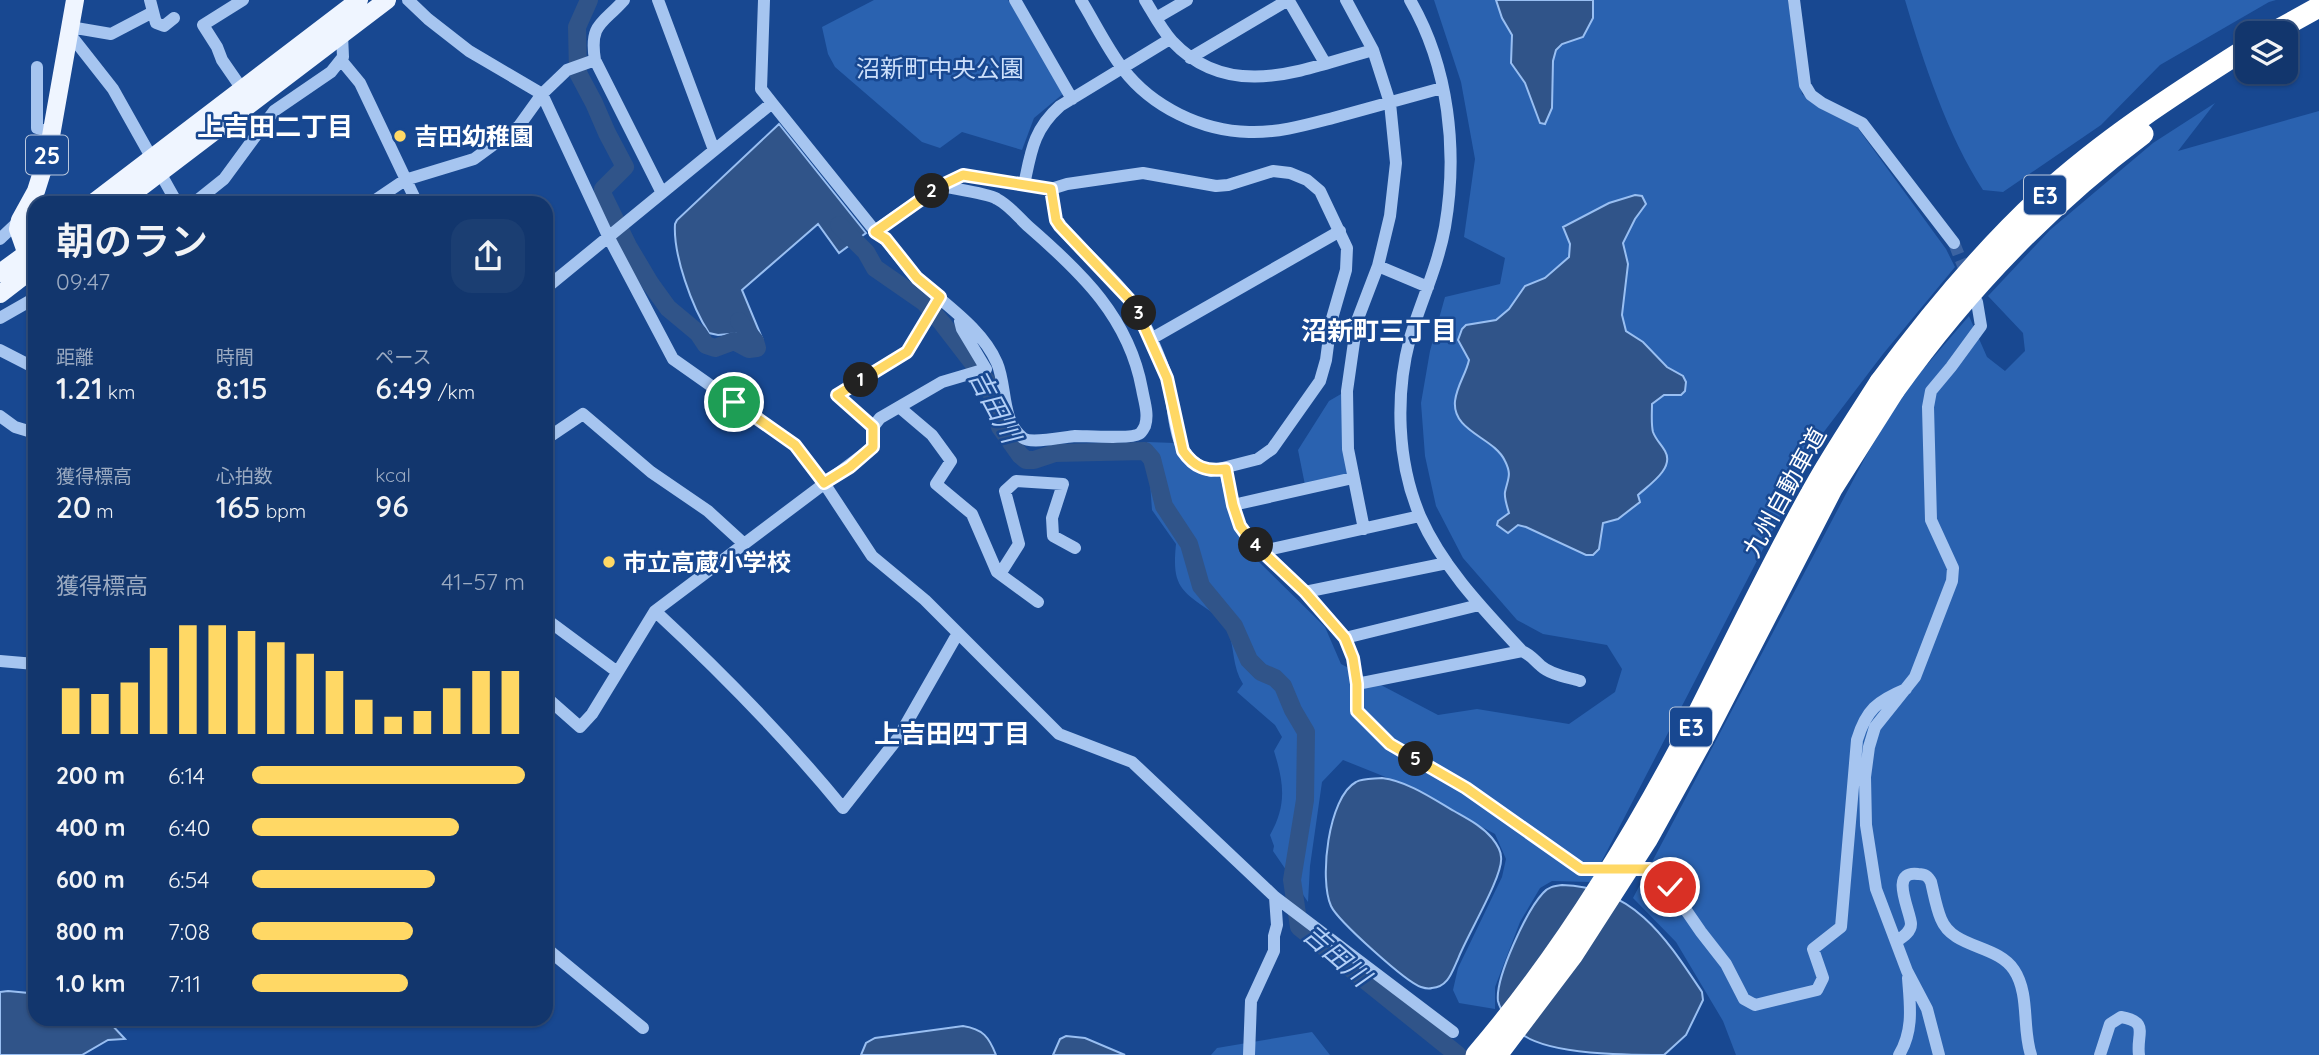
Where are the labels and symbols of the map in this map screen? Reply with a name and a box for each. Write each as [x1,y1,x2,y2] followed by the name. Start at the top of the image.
[856,53,1024,83] park label: 沼新町中央公園
[197,110,353,143] district label: 上吉田二丁目
[414,121,534,151] place label: 吉田幼稚園
[392,128,408,144] marker: 吉田幼稚園
[26,136,68,174] road number: 25
[914,174,950,208] pin: 2
[2024,176,2066,214] road number: E3
[1122,296,1156,330] pin: 3
[1301,314,1457,347] district label: 沼新町三丁目
[844,362,878,398] pin: 1
[962,364,1029,451] water label: 吉田川
[704,372,764,432] pin
[1736,422,1832,562] street label: 九州自動車道
[1238,528,1274,562] pin: 4
[623,547,791,577] place label: 市立高蔵小学校
[601,554,617,570] marker: 市立高蔵小学校
[1670,708,1712,747] road number: E3
[874,717,1030,750] district label: 上吉田四丁目
[1398,742,1434,776] pin: 5
[1640,857,1700,917] pin
[1297,917,1380,995] water label: 吉田川

